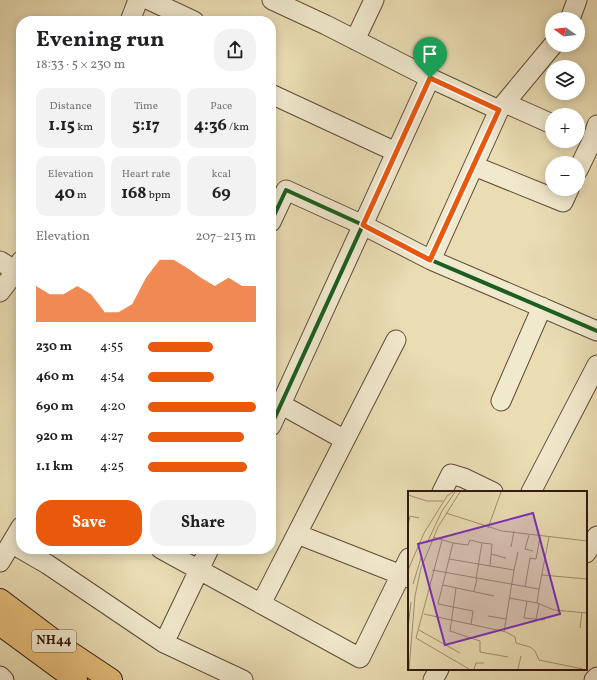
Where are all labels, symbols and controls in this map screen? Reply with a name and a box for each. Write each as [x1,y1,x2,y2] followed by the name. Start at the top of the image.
[545,12,585,52] north arrow
[545,12,585,196] map controls
[36,25,165,56] text: Evening run
[214,29,256,71] button: share
[413,37,447,78] pin
[419,43,441,65] icon: arrive
[36,56,125,74] text: 18:33 · 5 × 230 m
[545,60,585,100] button: layers
[50,99,92,114] text: Distance
[134,99,158,114] text: Time
[210,99,232,114] text: Pace
[545,108,585,148] button: +
[48,114,75,137] text: 1.15
[132,114,160,137] text: 5:17
[194,114,227,137] text: 4:36
[75,120,93,135] text: km
[227,120,249,135] text: /km
[545,156,585,196] button: −
[48,167,94,182] text: Elevation
[122,167,170,182] text: Heart rate
[212,167,231,182] text: kcal
[54,182,75,205] text: 40
[121,182,147,205] text: 168
[212,182,231,205] text: 69
[75,188,87,203] text: m
[147,188,171,203] text: bpm
[36,228,90,246] text: Elevation
[195,228,256,246] text: 207–213 m
[36,338,72,356] text: 230 m
[100,338,123,356] text: 4:55
[36,368,74,386] text: 460 m
[100,368,125,386] text: 4:54
[36,398,74,416] text: 690 m
[100,398,126,416] text: 4:20
[36,428,73,446] text: 920 m
[100,428,124,446] text: 4:27
[36,458,73,476] text: 1.1 km
[100,458,124,476] text: 4:25
[408,491,587,670] inset map
[36,500,142,546] button: Save
[150,500,256,546] button: Share
[32,630,76,652] road number: NH44

